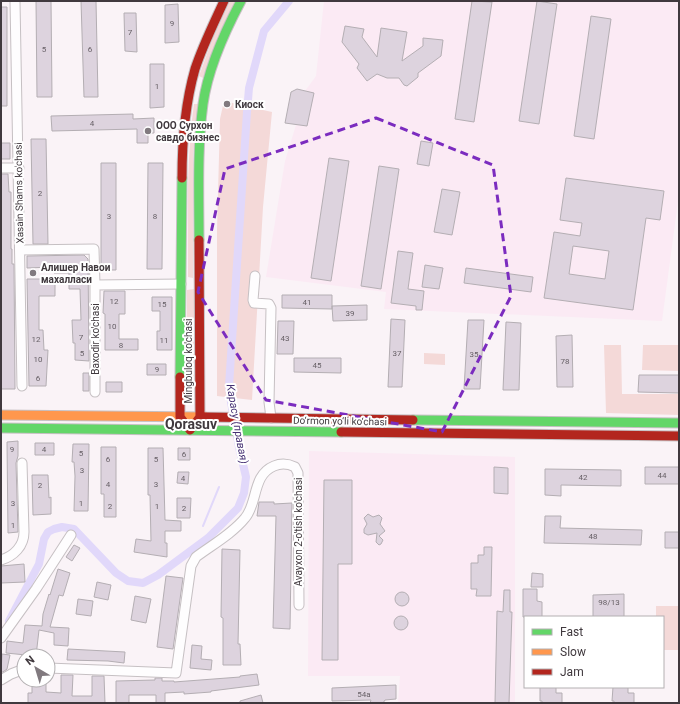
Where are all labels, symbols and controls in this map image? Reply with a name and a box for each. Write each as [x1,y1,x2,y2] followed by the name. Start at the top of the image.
[170,19,174,28] house number: 9
[128,28,133,37] house number: 7
[42,45,47,54] house number: 5
[88,45,93,54] house number: 6
[155,82,159,91] house number: 1
[222,99,232,109] marker: Киоск
[235,99,264,110] place label: Киоск
[90,119,95,128] house number: 4
[156,120,219,143] place label: ООО Сурхон савдо бизнес
[143,126,153,136] marker: ООО Сурхон савдо бизнес
[13,142,25,244] street label: Xasain Shams ko'chasi
[38,189,43,198] house number: 2
[107,212,111,221] house number: 3
[153,212,158,221] house number: 8
[41,262,111,285] place label: Алишер Навои махалласи
[28,268,38,278] marker: Алишер Навои махалласи
[110,297,119,306] house number: 12
[303,298,312,307] house number: 41
[158,300,167,309] house number: 15
[90,303,101,375] street label: Baxodir ko'chasi
[346,309,355,318] house number: 39
[183,318,194,404] street label: Mingbuloq ko'chasi
[108,322,117,331] house number: 10
[79,333,84,342] house number: 7
[281,334,290,343] house number: 43
[32,335,41,344] house number: 12
[160,336,169,345] house number: 11
[119,341,124,350] house number: 8
[80,349,85,358] house number: 5
[393,349,402,358] house number: 37
[470,350,479,359] house number: 35
[34,355,43,364] house number: 10
[561,357,570,366] house number: 78
[313,361,322,370] house number: 45
[155,365,159,374] house number: 9
[36,374,41,383] house number: 6
[224,383,250,465] water label: Карасу (правая)
[293,415,387,427] street label: Do‘rmon yo‘li ko‘chasi
[165,416,217,432] district label: Qorasuv
[10,445,14,454] house number: 9
[42,445,47,454] house number: 4
[79,449,84,458] house number: 5
[182,450,187,459] house number: 6
[106,455,111,464] house number: 6
[154,455,159,464] house number: 5
[80,466,84,475] house number: 3
[658,471,667,480] house number: 44
[579,473,588,482] house number: 42
[181,474,186,483] house number: 4
[293,477,304,587] street label: Avayxon 2-o'tish ko'chasi
[106,480,111,489] house number: 4
[154,480,158,489] house number: 3
[38,481,43,490] house number: 2
[11,499,15,508] house number: 3
[79,499,83,508] house number: 1
[108,502,113,511] house number: 2
[155,502,159,511] house number: 1
[182,504,187,513] house number: 2
[11,521,15,530] house number: 1
[589,532,598,541] house number: 48
[598,598,620,607] house number: 98/13
[524,616,664,688] legend
[560,625,583,639] text: Fast
[560,645,586,659] text: Slow
[16,648,56,688] north arrow
[23,653,37,668] text: N
[560,665,584,679] text: Jam
[357,690,371,699] house number: 54а

